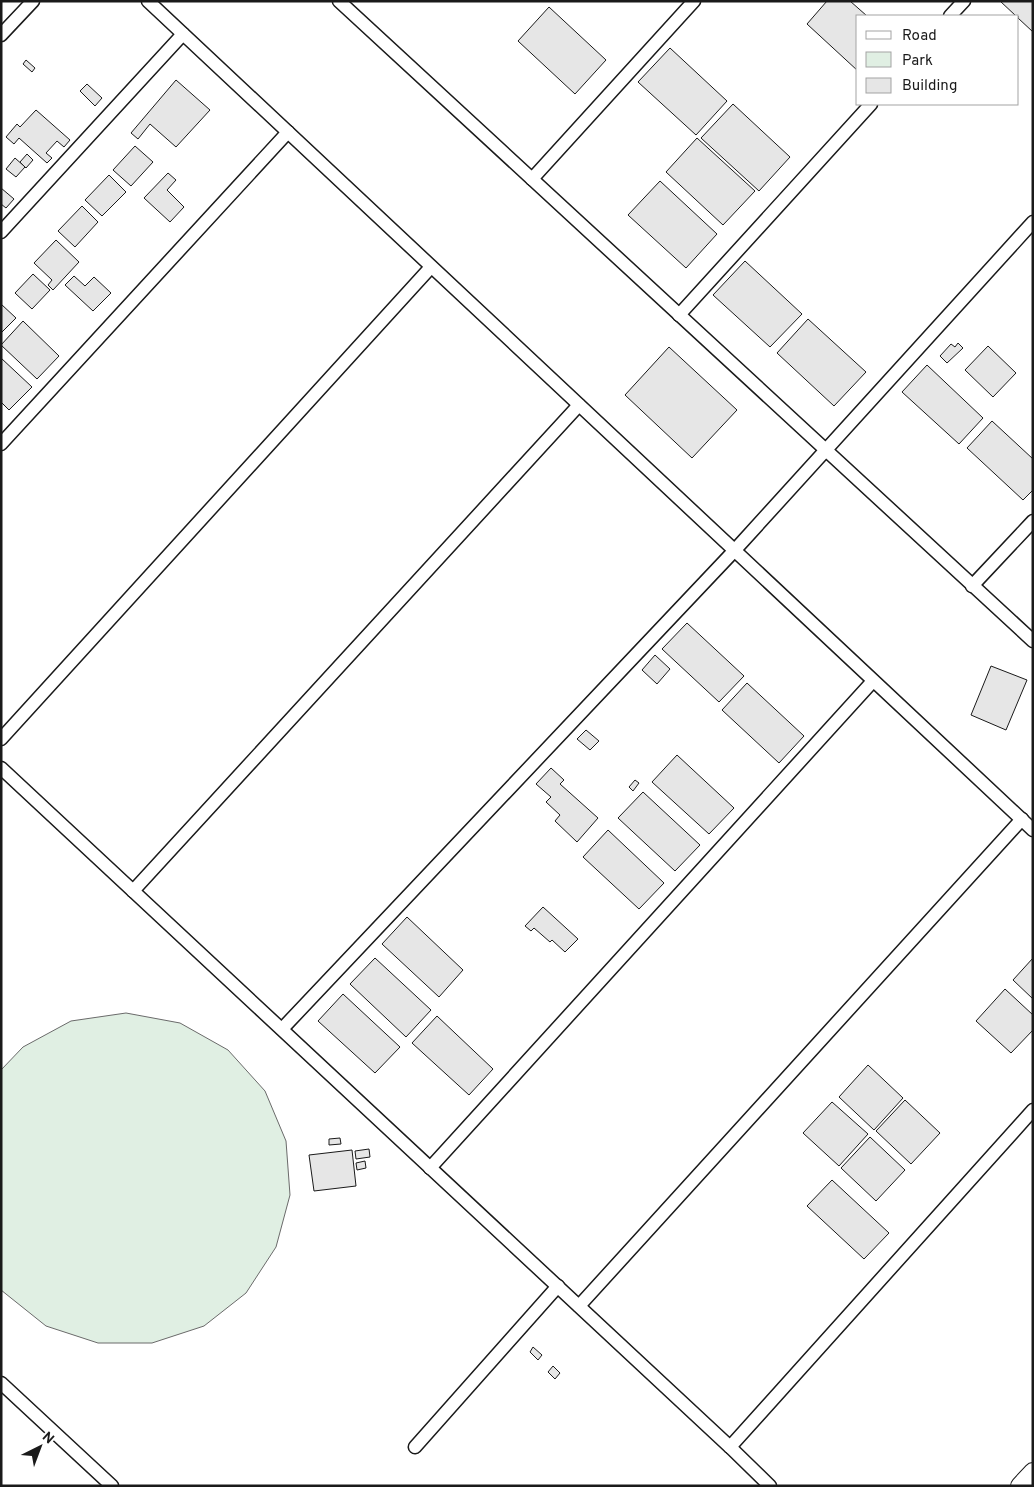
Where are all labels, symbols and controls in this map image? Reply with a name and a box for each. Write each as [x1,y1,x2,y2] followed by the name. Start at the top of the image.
[856,15,1019,105] legend
[902,27,937,46] text: Road
[902,52,933,71] text: Park
[902,77,957,96] text: Building
[15,1422,65,1472] north arrow
[38,1429,57,1448] text: N

